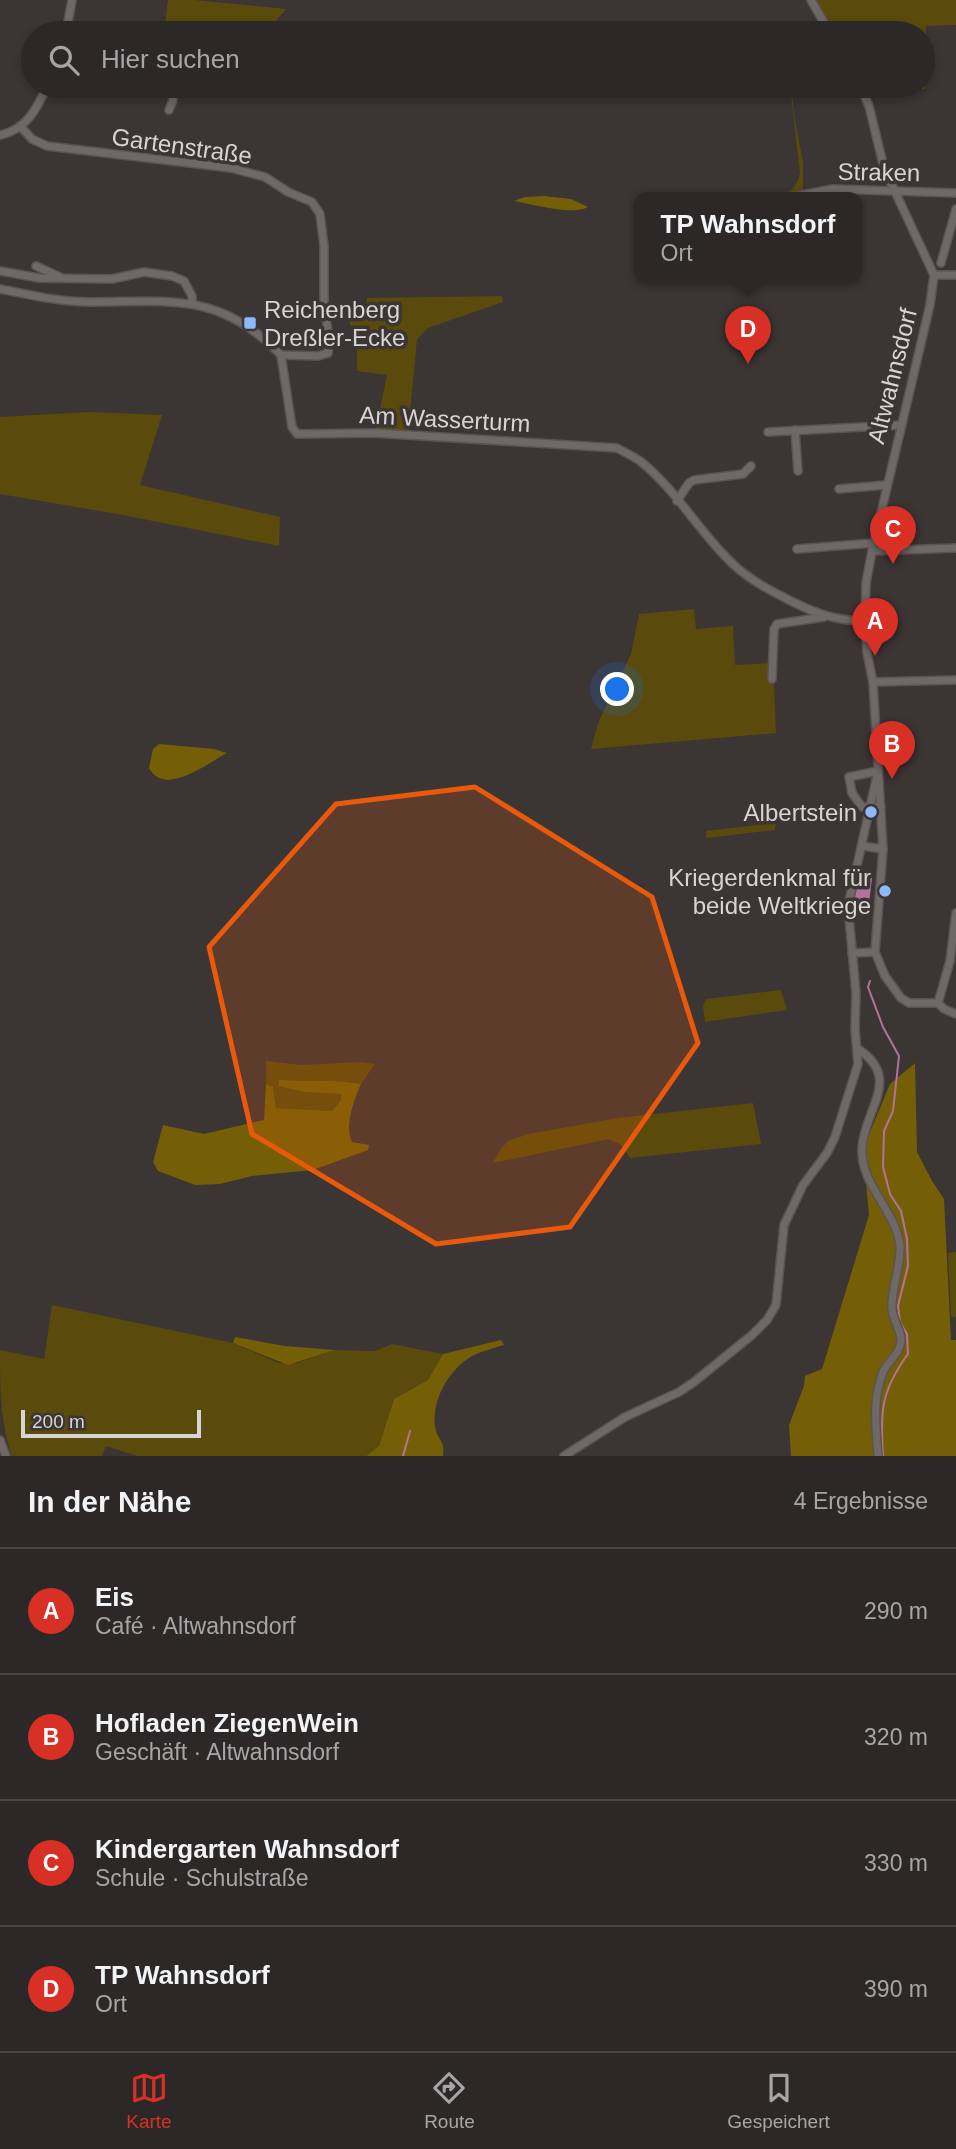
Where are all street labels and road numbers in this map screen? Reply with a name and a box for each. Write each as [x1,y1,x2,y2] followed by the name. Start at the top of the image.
[110,123,254,169] street label: Gartenstraße
[837,158,921,186] street label: Straken
[862,305,922,447] street label: Altwahnsdorf
[359,401,531,437] street label: Am Wasserturm

